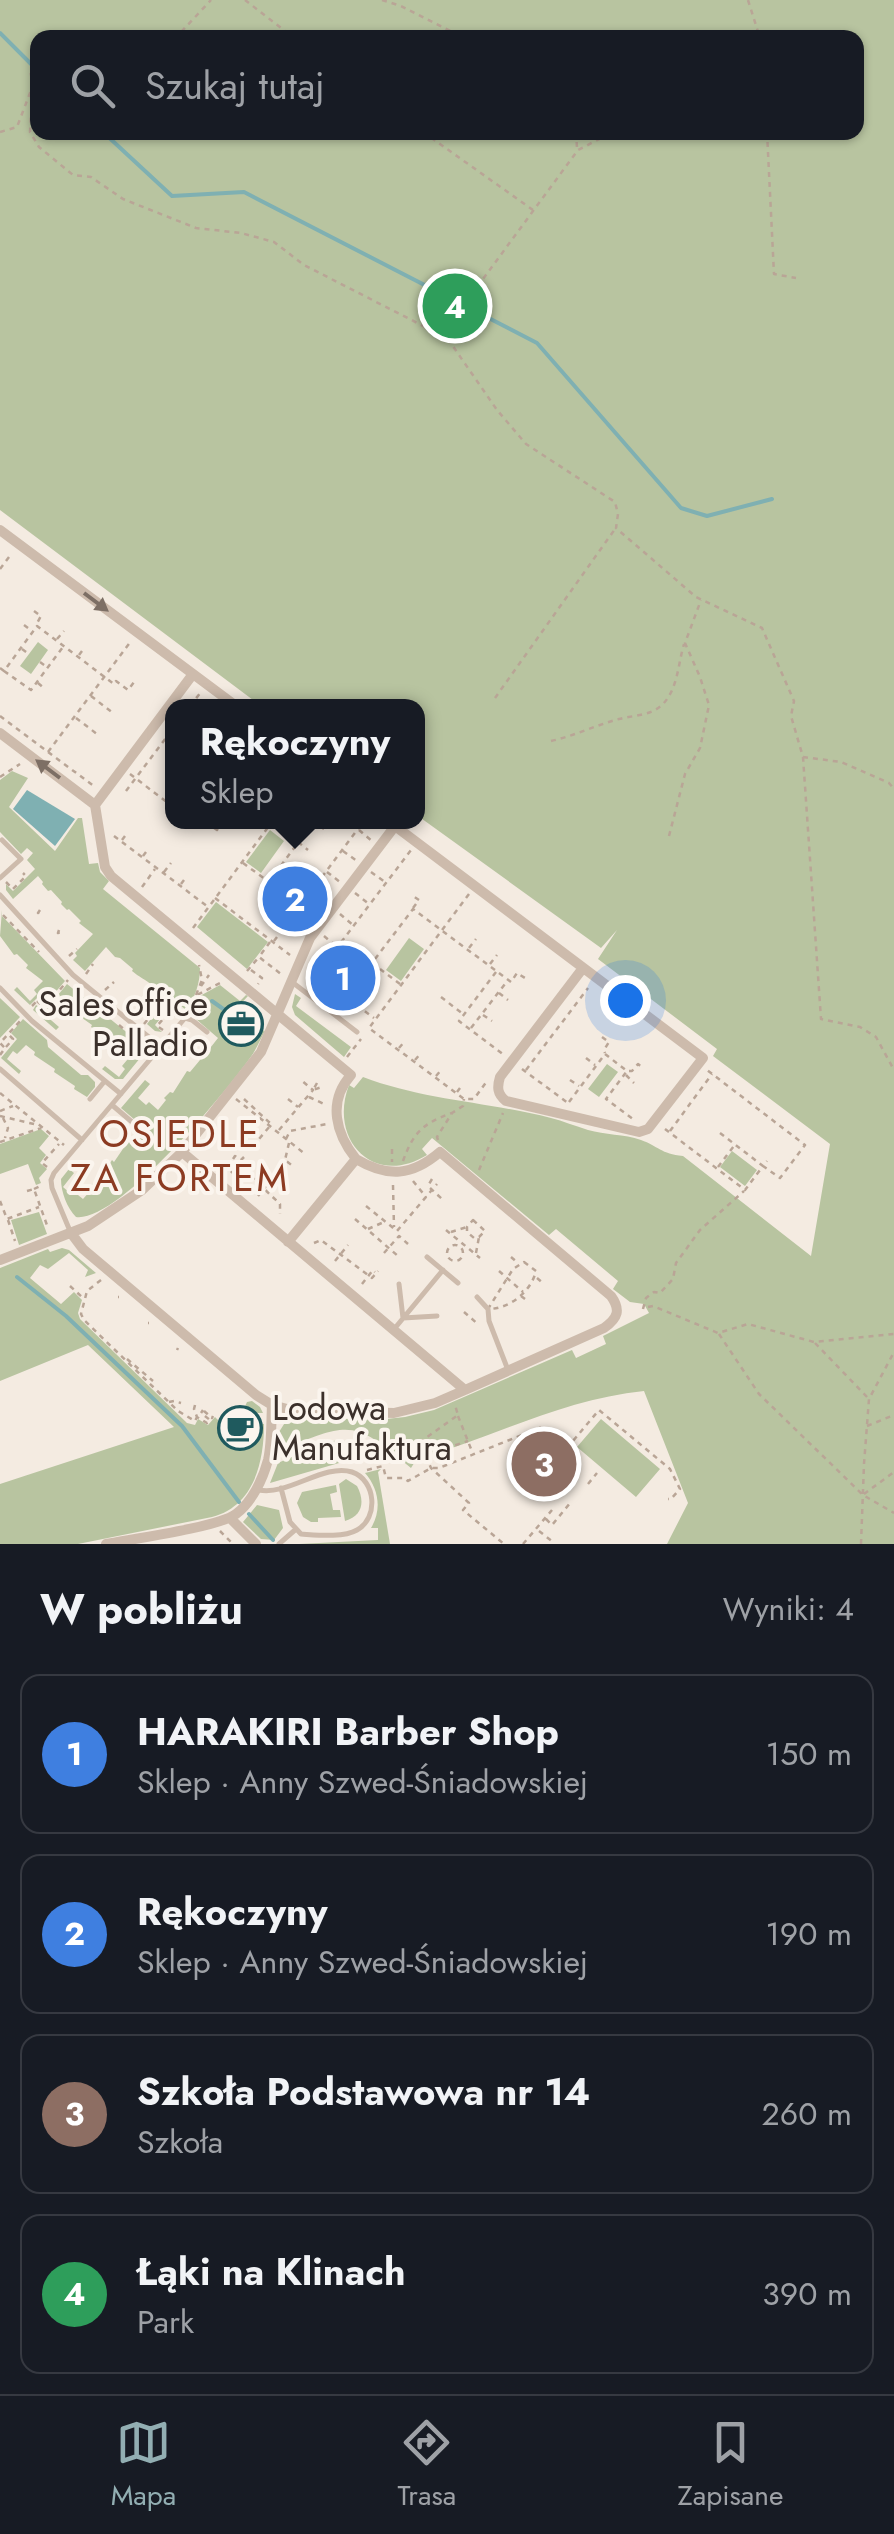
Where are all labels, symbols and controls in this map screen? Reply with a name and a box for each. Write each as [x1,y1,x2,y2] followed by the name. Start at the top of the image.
[30,30,864,140] search box
[65,58,120,113] icon: search
[145,58,325,113] text: Szukaj tutaj
[422,268,488,344] pin: 4
[83,592,109,612] one-way arrow
[165,699,425,829] popup
[200,714,390,769] text: Rękoczyny
[35,760,61,780] one-way arrow
[200,769,273,815] text: Sklep
[262,862,328,936] pin: 2
[310,940,376,1016] pin: 1
[600,975,651,1026] your location
[38,979,208,1069] place label: Sales office Palladio
[218,1001,264,1047] office icon: Sales office Palladio
[70,1106,290,1205] district label: OSIEDLE ZA FORTEM
[272,1383,452,1473] place label: Lodowa Manufaktura
[217,1405,263,1451] cafe icon: Lodowa Manufaktura
[512,1426,576,1502] pin: 3
[40,1579,243,1640] text: W pobliżu
[723,1586,854,1632] text: Wyniki: 4
[137,1704,559,1759] text: HARAKIRI Barber Shop
[66,1731,83,1777] text: 1
[766,1731,852,1777] text: 150 m
[137,1759,588,1805] text: Sklep · Anny Szwed-Śniadowskiej
[137,1884,328,1939] text: Rękoczyny
[64,1911,85,1957] text: 2
[765,1911,852,1957] text: 190 m
[137,1939,588,1985] text: Sklep · Anny Szwed-Śniadowskiej
[137,2064,590,2119] text: Szkoła Podstawowa nr 14
[65,2091,84,2137] text: 3
[762,2091,852,2137] text: 260 m
[137,2119,223,2165] text: Szkoła
[137,2244,406,2299] text: Łąki na Klinach
[63,2271,86,2317] text: 4
[762,2271,852,2317] text: 390 m
[137,2299,194,2345] text: Park
[111,2415,176,2516] tab: Mapa
[398,2415,456,2516] tab: Trasa
[677,2415,783,2516] tab: Zapisane

